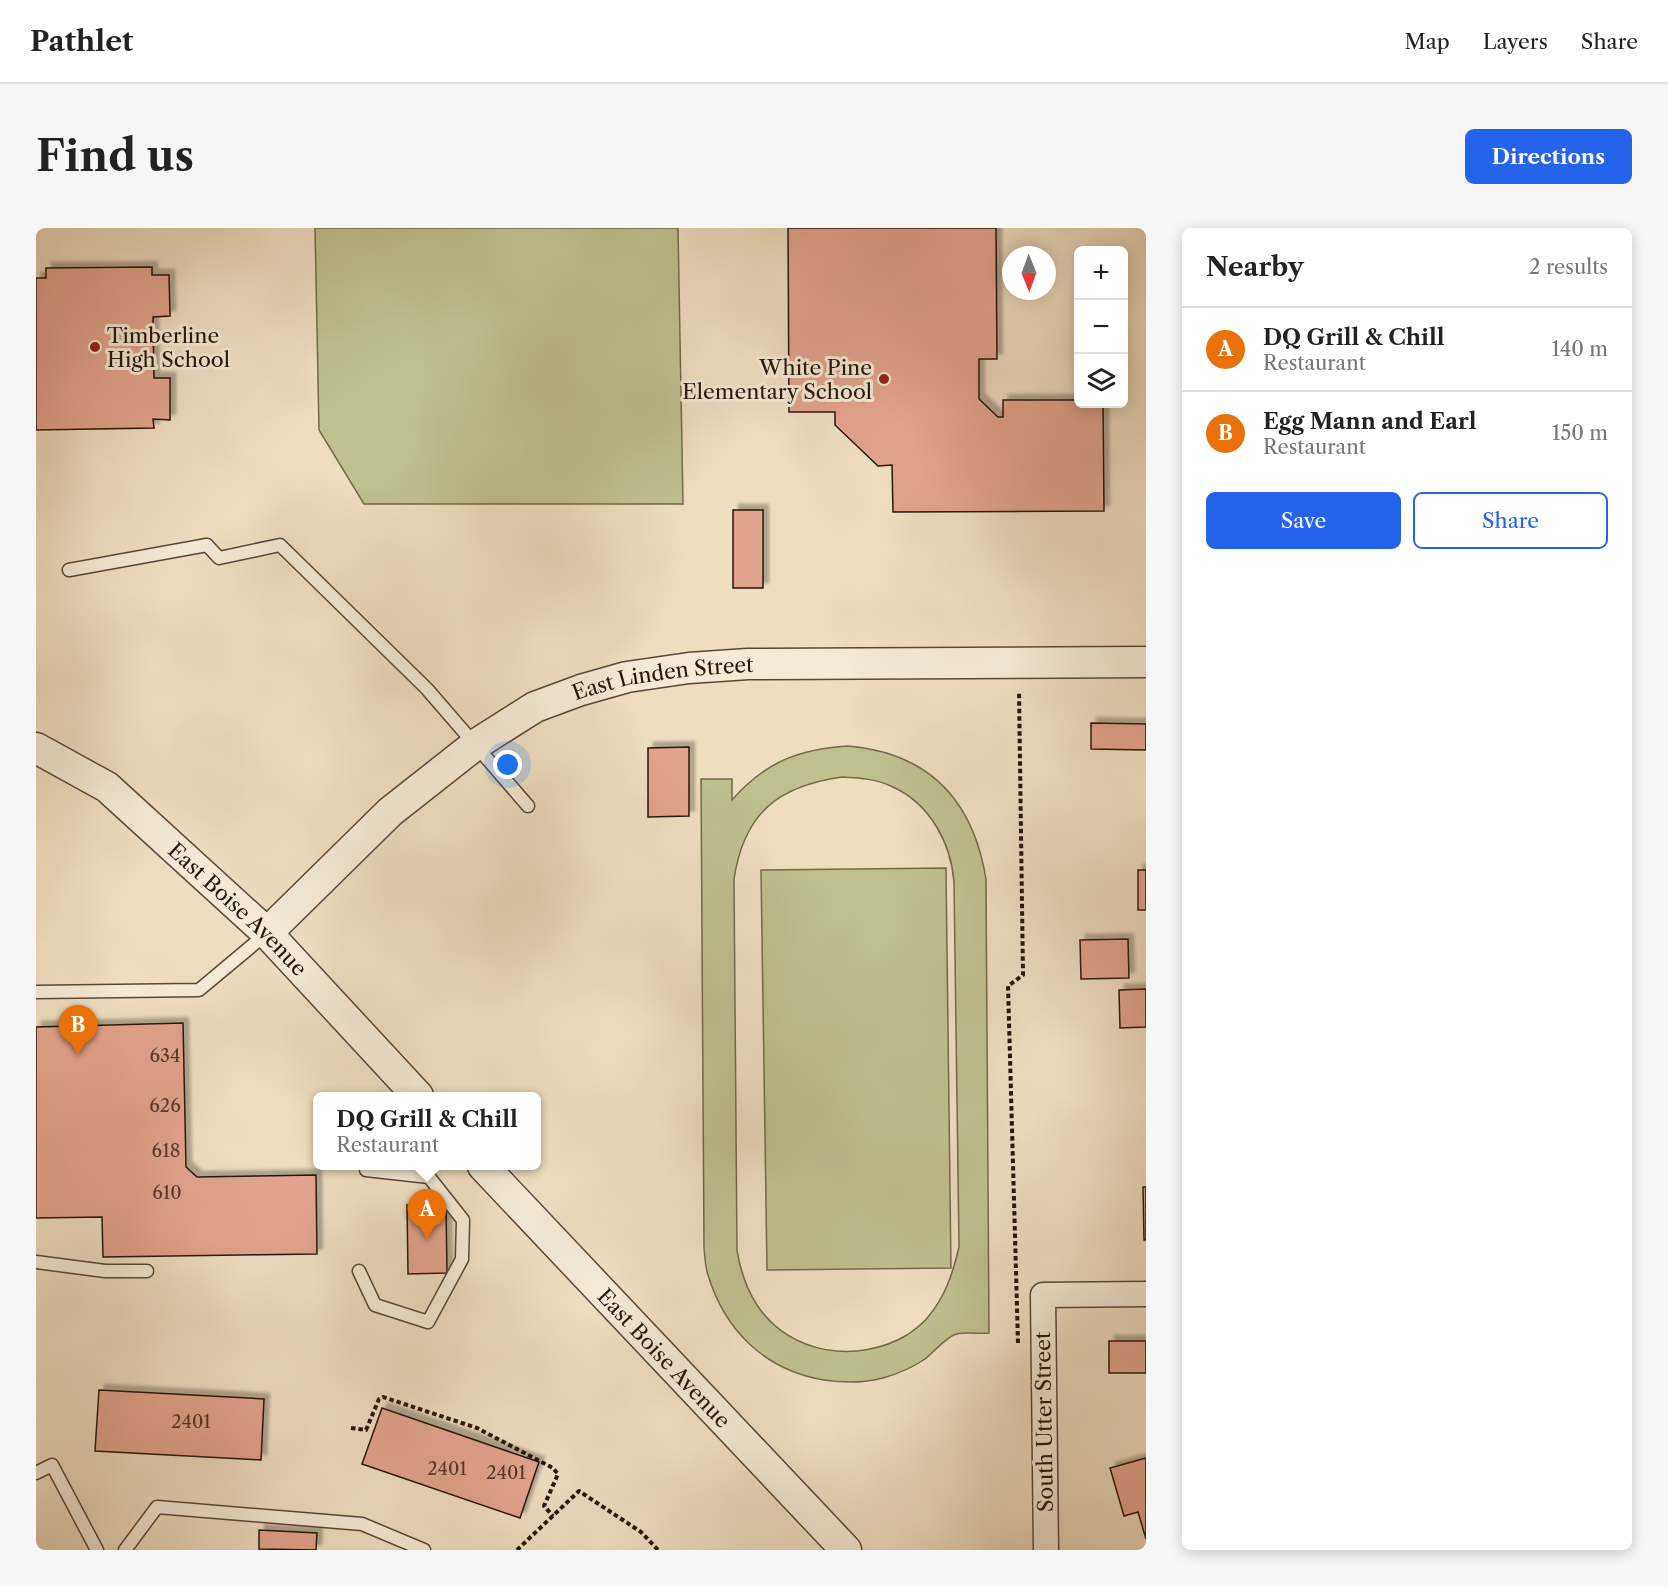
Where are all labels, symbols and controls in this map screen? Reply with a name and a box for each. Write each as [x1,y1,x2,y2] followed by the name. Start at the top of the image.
[30,24,133,58] text: Pathlet
[1405,29,1450,54] text: Map
[1483,29,1548,54] text: Layers
[1581,29,1638,54] text: Share
[1465,129,1632,184] button: Directions
[36,130,194,182] text: Find us
[1002,246,1056,300] north arrow
[1074,246,1128,408] map controls
[1074,246,1128,300] button: +
[1206,251,1304,283] text: Nearby
[1529,255,1608,279] text: 2 results
[1074,300,1128,354] button: −
[107,323,230,372] place label: Timberline High School
[1263,324,1444,351] text: DQ Grill & Chill
[1218,337,1233,361] text: A
[1551,337,1608,361] text: 140 m
[88,340,102,354] marker: Timberline High School
[1263,351,1366,375] text: Restaurant
[1074,354,1128,408] button: layers
[682,355,872,404] place label: White Pine Elementary School
[877,372,891,386] marker: White Pine Elementary School
[1263,408,1476,435] text: Egg Mann and Earl
[1218,421,1233,445] text: B
[1552,421,1608,445] text: 150 m
[1263,435,1366,459] text: Restaurant
[1206,492,1401,549] button: Save
[1413,492,1608,549] button: Share
[568,651,754,705] street label: East Linden Street
[493,750,522,779] your location
[164,837,312,981] street label: East Boise Avenue
[58,1006,98,1055] pin: B
[150,1045,180,1067] house number: 634
[313,1092,541,1170] popup
[149,1095,181,1117] house number: 626
[336,1106,518,1133] text: DQ Grill & Chill
[336,1133,439,1157] text: Restaurant
[152,1140,180,1162] house number: 618
[152,1182,182,1204] house number: 610
[408,1190,446,1239] pin: A
[593,1283,736,1433] street label: East Boise Avenue
[1030,1331,1058,1512] street label: South Utter Street
[171,1411,211,1433] house number: 2401
[427,1458,467,1480] house number: 2401
[486,1462,526,1484] house number: 2401

